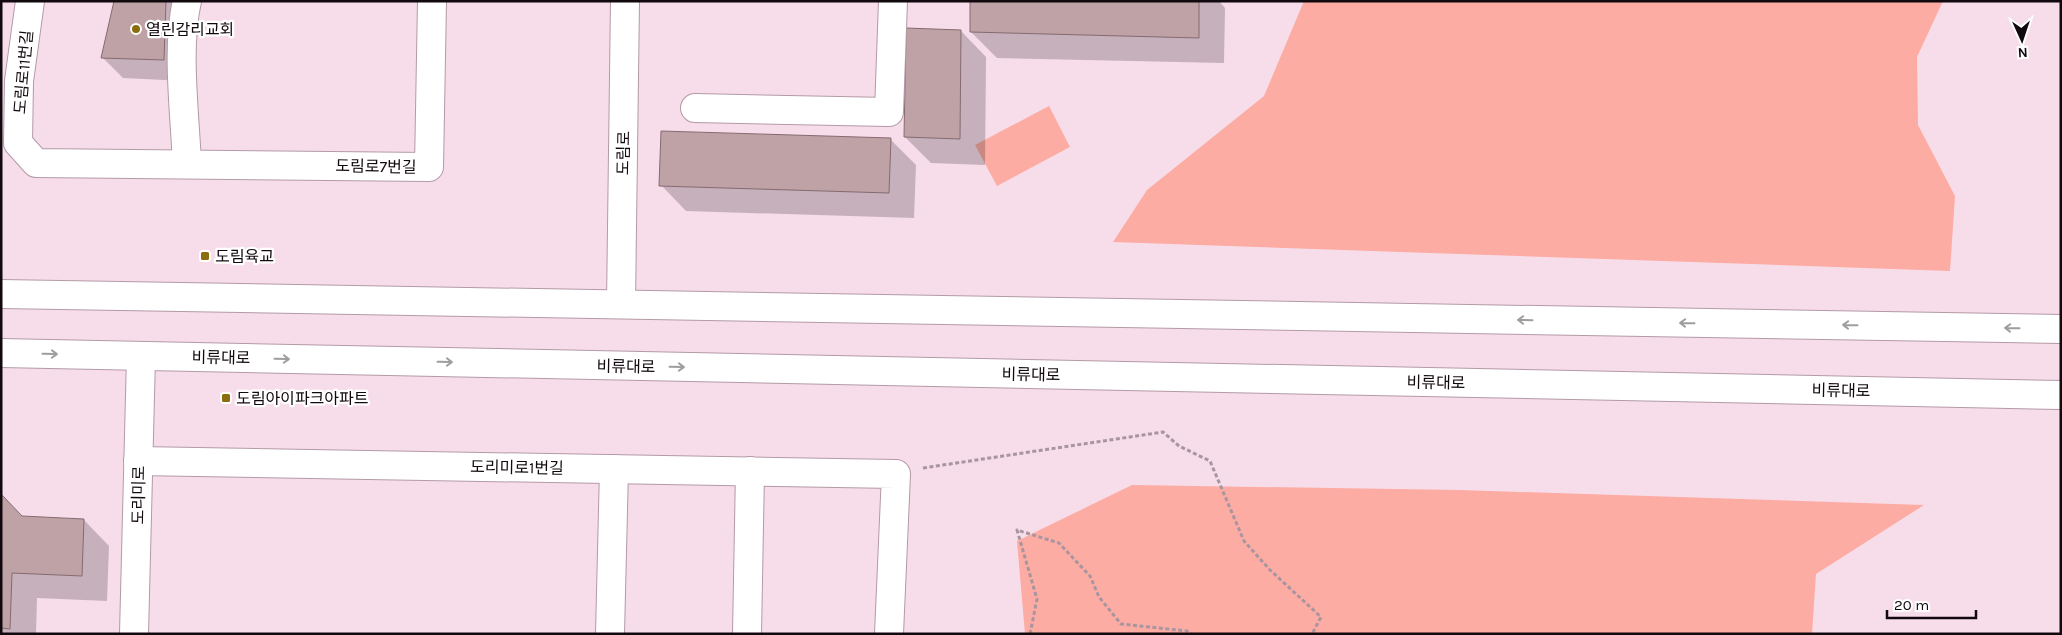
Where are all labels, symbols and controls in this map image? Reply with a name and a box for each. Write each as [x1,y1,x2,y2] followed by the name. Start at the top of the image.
[1997,15,2047,65] north arrow
[146,20,234,39] place label: 열린감리교회
[130,23,142,35] marker: 열린감리교회
[10,29,37,115] street label: 도림로11번길
[2017,44,2028,61] text: N
[614,130,633,175] street label: 도림로
[335,156,417,177] street label: 도림로7번길
[215,247,274,266] place label: 도림육교
[199,250,211,262] marker: 도림육교
[1517,315,1533,325] one-way arrow
[1679,318,1695,327] one-way arrow
[1842,321,1858,330] one-way arrow
[2004,323,2020,333] one-way arrow
[191,347,251,368] street label: 비류대로
[42,349,58,359] one-way arrow
[274,354,290,363] one-way arrow
[596,356,656,377] street label: 비류대로
[436,357,453,367] one-way arrow
[669,362,685,371] one-way arrow
[1001,364,1061,385] street label: 비류대로
[1406,372,1466,393] street label: 비류대로
[1811,380,1871,401] street label: 비류대로
[236,389,368,408] place label: 도림아이파크아파트
[220,392,232,404] marker: 도림아이파크아파트
[470,457,564,478] street label: 도리미로1번길
[128,465,149,525] street label: 도리미로
[1887,588,1976,620] scale bar
[1894,596,1929,614] text: 20 m

